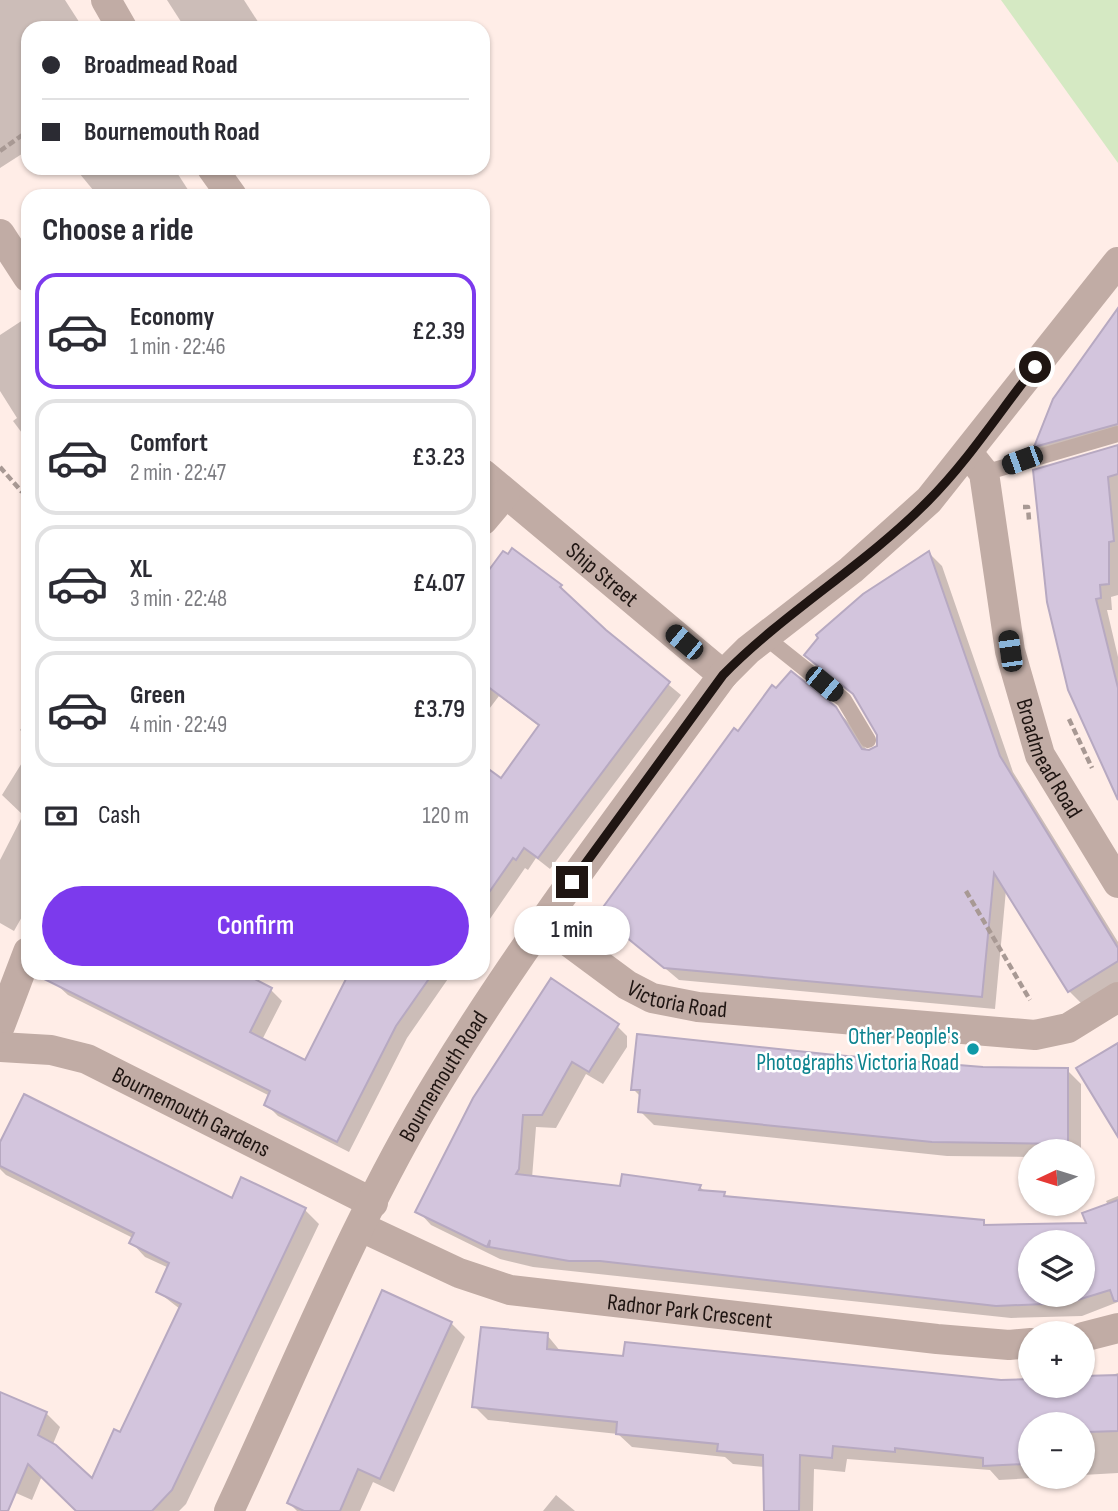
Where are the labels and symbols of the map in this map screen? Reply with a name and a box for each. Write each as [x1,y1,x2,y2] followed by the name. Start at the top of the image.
[1019,351,1051,383] route start
[999,443,1046,477] car
[560,537,644,613] street label: Ship Street
[662,620,707,664] car
[997,629,1024,673] car
[802,663,847,705] car
[1009,695,1088,823] street label: Broadmead Road
[556,866,588,898] route end
[514,906,630,956] callout: 1 min
[622,975,728,1024] street label: Victoria Road
[393,1006,494,1147] street label: Bournemouth Road
[756,1023,959,1077] place label: Other People's Photographs Victoria Road
[965,1041,981,1057] marker: Other People's Photographs Victoria Road
[107,1061,274,1164] street label: Bournemouth Gardens
[1018,1139,1096,1216] north arrow
[606,1288,774,1335] street label: Radnor Park Crescent

